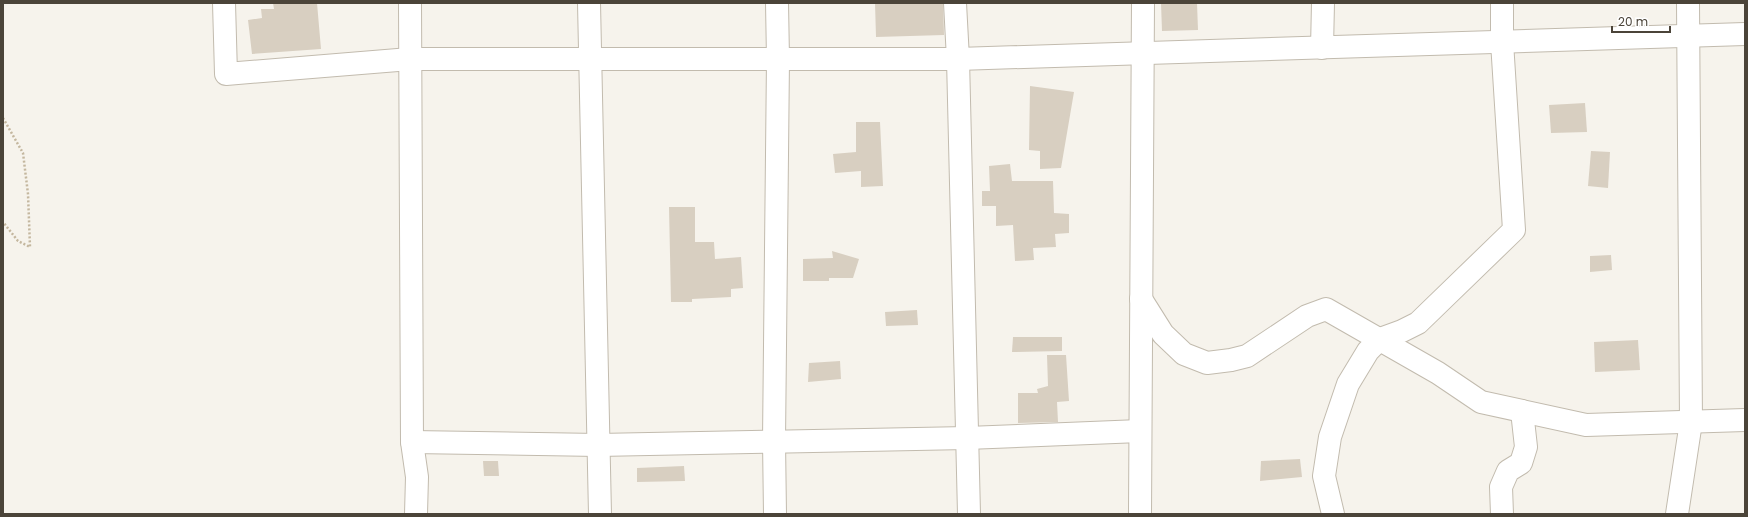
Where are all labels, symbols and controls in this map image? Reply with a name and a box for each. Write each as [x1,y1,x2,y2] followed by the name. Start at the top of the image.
[1612,8,1670,34] scale bar
[1618,13,1648,30] text: 20 m

